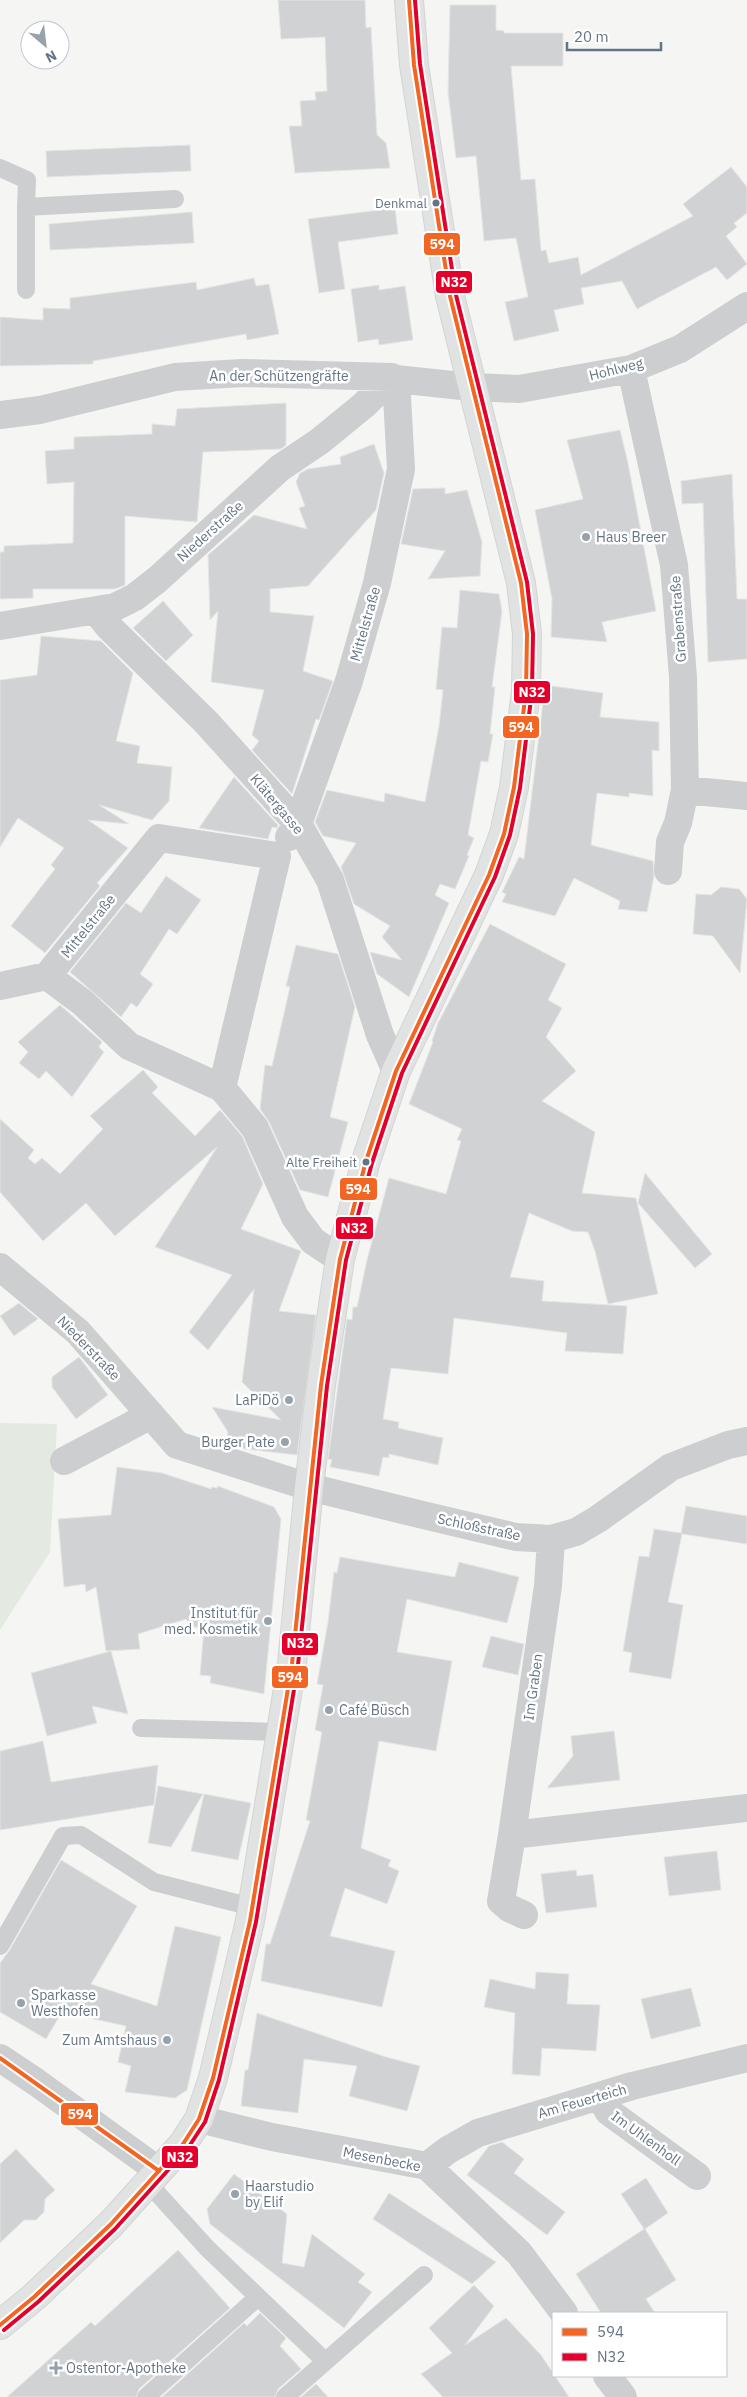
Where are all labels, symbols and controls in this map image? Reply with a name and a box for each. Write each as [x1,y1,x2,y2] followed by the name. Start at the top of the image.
[20,20,70,70] north arrow
[567,20,661,52] scale bar
[574,27,609,46] text: 20 m
[42,46,60,67] text: N
[375,195,427,212] place label: Denkmal
[431,198,441,208] marker: Denkmal
[423,232,461,256] line badge: 594
[429,235,455,253] text: 594
[435,270,473,294] line badge: N32
[441,273,467,291] text: N32
[587,353,646,384] street label: Hohlweg
[209,367,349,385] street label: An der Schützengräfte
[173,496,247,565] street label: Niederstraße
[596,528,666,546] place label: Haus Breer
[580,531,592,543] marker: Haus Breer
[666,575,690,663] street label: Grabenstraße
[346,584,384,663] street label: Mittelstraße
[513,680,551,704] line badge: N32
[519,683,545,701] text: N32
[502,715,540,739] line badge: 594
[508,718,534,736] text: 594
[246,770,308,838] street label: Klätergasse
[57,890,119,962] street label: Mittelstraße
[286,1154,357,1171] place label: Alte Freiheit
[361,1157,371,1167] marker: Alte Freiheit
[339,1177,378,1201] line badge: 594
[345,1180,371,1198] text: 594
[335,1216,374,1240] line badge: N32
[341,1219,367,1237] text: N32
[54,1312,124,1384] street label: Niederstraße
[235,1391,279,1409] place label: LaPiDö
[283,1394,295,1406] marker: LaPiDö
[201,1433,275,1451] place label: Burger Pate
[279,1436,291,1448] marker: Burger Pate
[436,1509,522,1545] street label: Schloßstraße
[164,1604,259,1638] place label: Institut für med. Kosmetik
[262,1615,274,1627] marker: Institut für med. Kosmetik
[281,1632,319,1656] line badge: N32
[287,1634,313,1652] text: N32
[519,1652,547,1722] street label: Im Graben
[271,1665,309,1689] line badge: 594
[277,1668,303,1686] text: 594
[339,1701,410,1719] place label: Café Büsch
[323,1704,335,1716] marker: Café Büsch
[31,1986,98,2020] place label: Sparkasse Westhofen
[15,1997,27,2009] marker: Sparkasse Westhofen
[62,2031,157,2049] place label: Zum Amtshaus
[161,2034,173,2046] marker: Zum Amtshaus
[536,2080,628,2122] street label: Am Feuerteich
[60,2102,99,2126] line badge: 594
[67,2105,93,2123] text: 594
[608,2107,684,2169] street label: Im Uhlenholl
[341,2143,423,2175] street label: Mesenbecke
[161,2145,199,2169] line badge: N32
[167,2148,193,2166] text: N32
[245,2177,314,2211] place label: Haarstudio by Elif
[229,2188,241,2200] marker: Haarstudio by Elif
[552,2312,727,2377] legend
[597,2322,624,2341] text: 594
[597,2347,626,2366] text: N32
[66,2359,187,2377] place label: Ostentor-Apotheke
[50,2362,62,2374] marker: Ostentor-Apotheke

